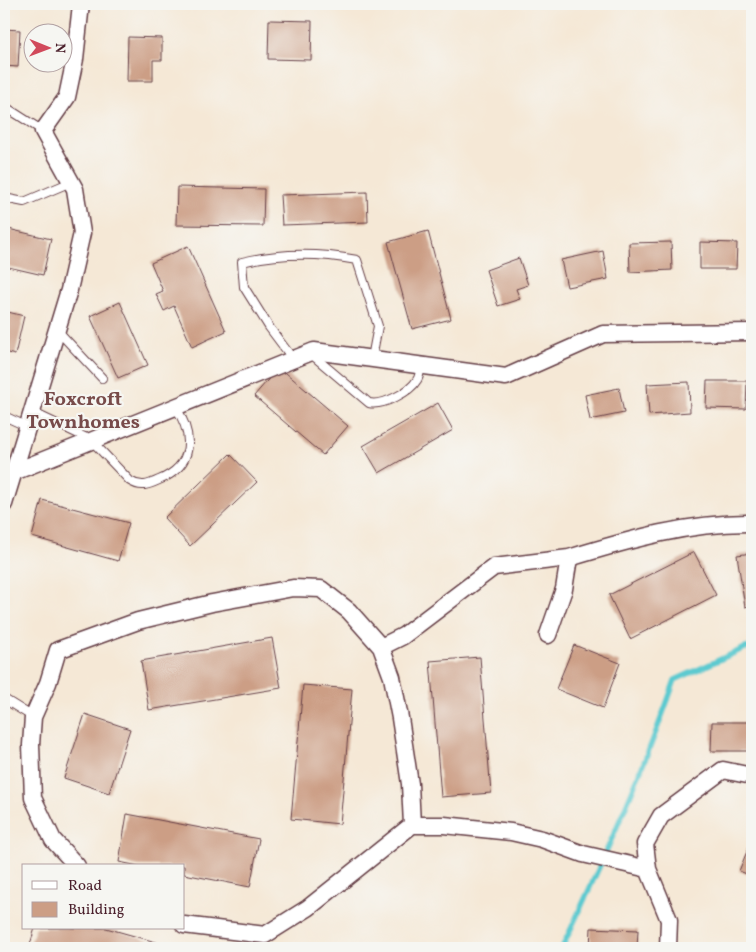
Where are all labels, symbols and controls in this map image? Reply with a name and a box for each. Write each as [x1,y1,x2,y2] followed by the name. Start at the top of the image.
[22,22,72,72] north arrow
[50,43,69,53] text: N
[26,386,140,437] district label: Foxcroft Townhomes
[22,864,185,930] legend
[68,876,102,897] text: Road
[68,900,125,921] text: Building

